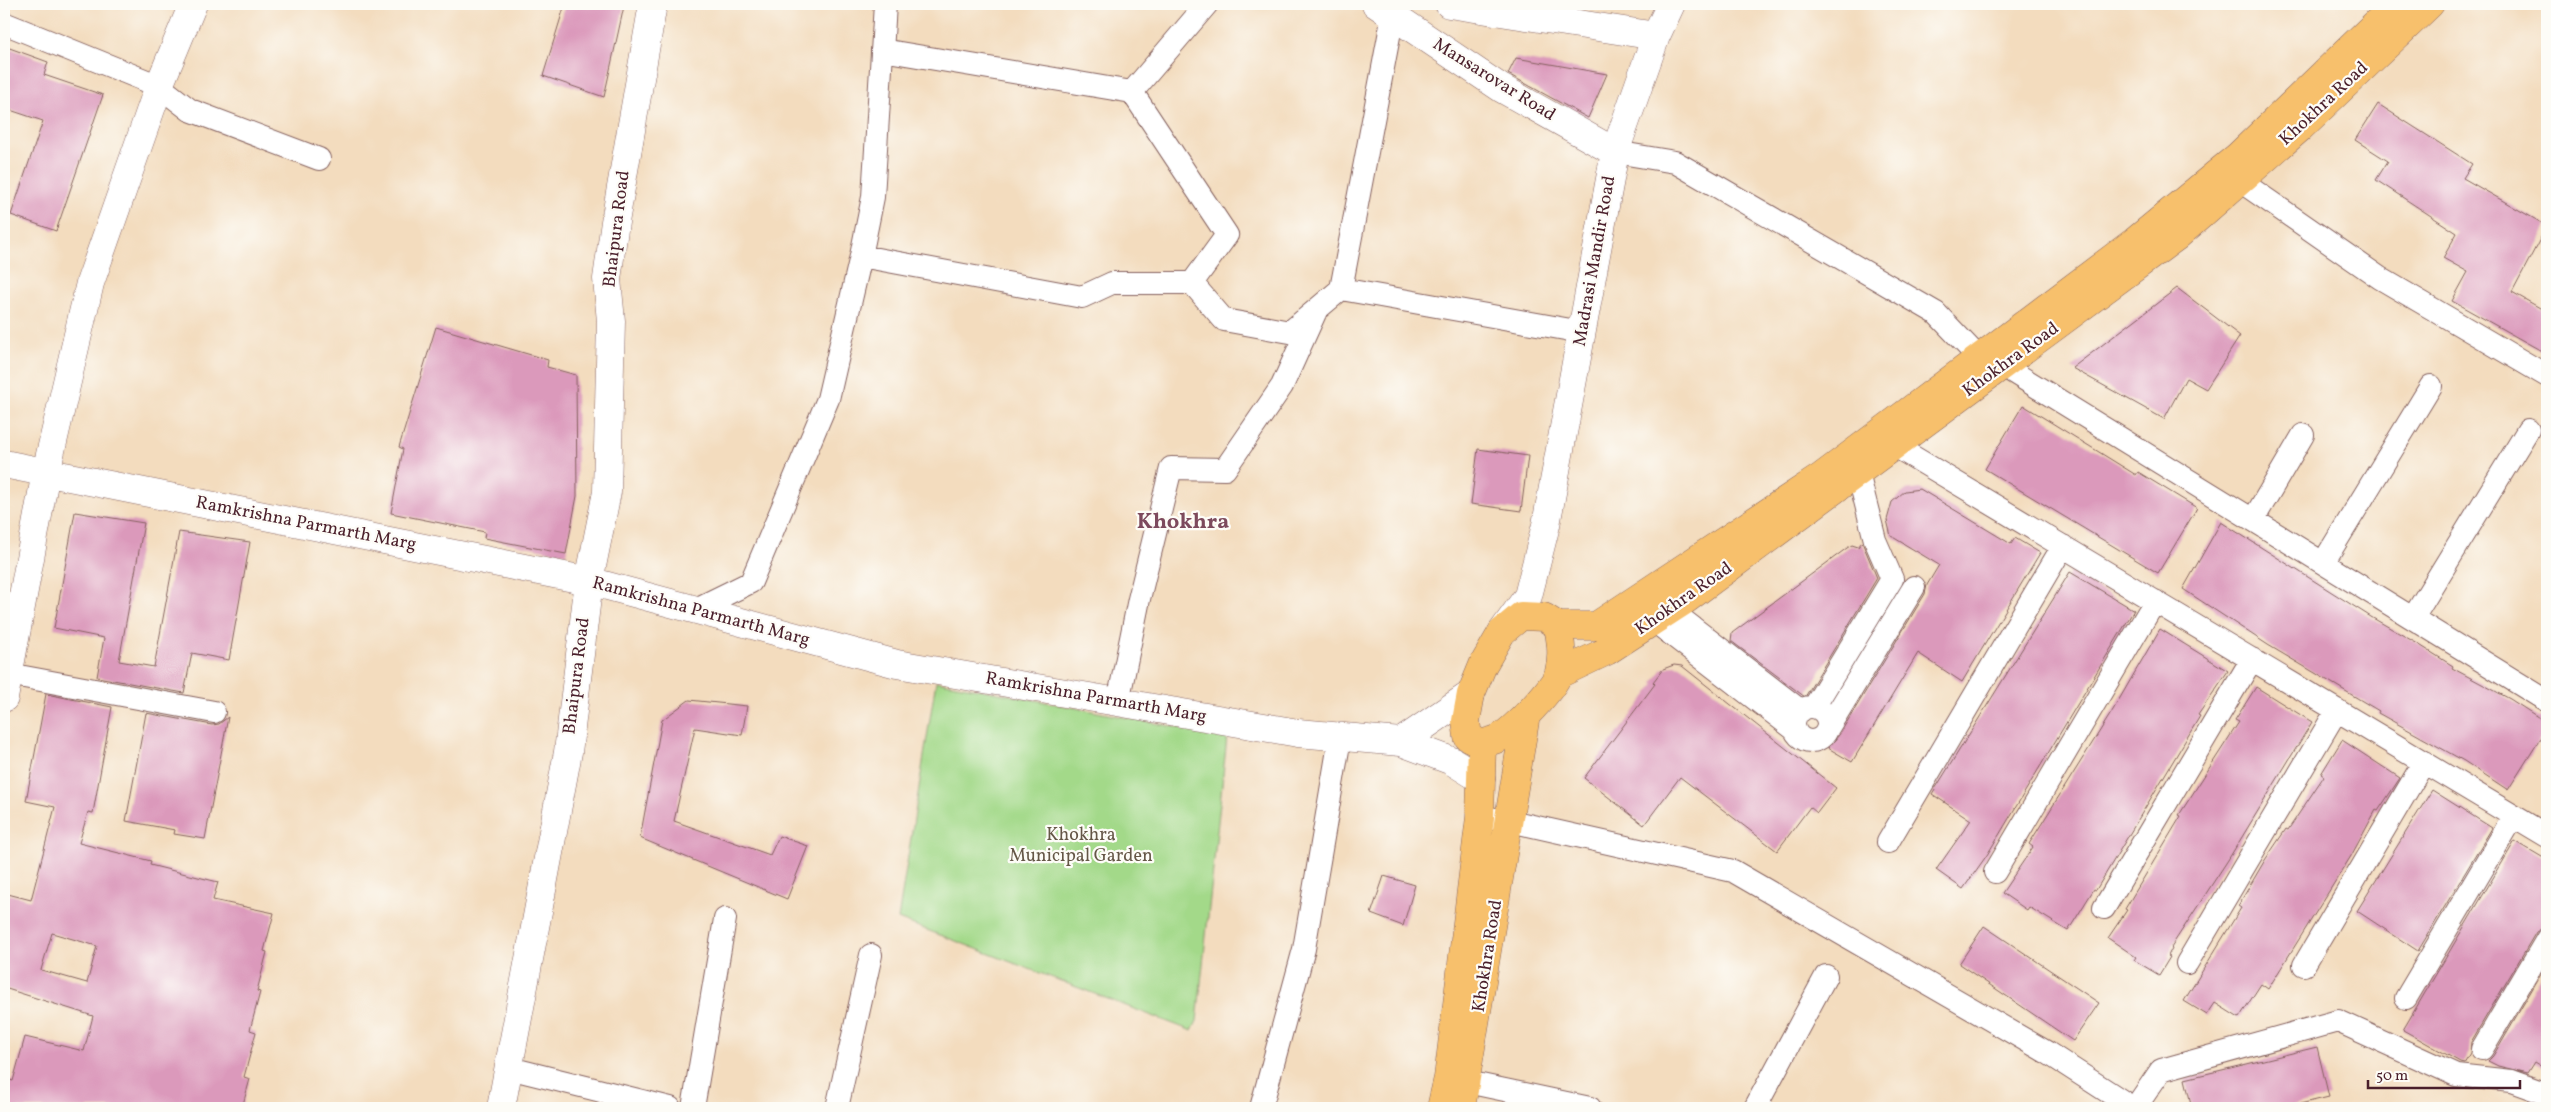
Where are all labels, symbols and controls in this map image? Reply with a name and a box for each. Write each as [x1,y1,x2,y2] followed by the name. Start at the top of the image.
[1428,32,1560,128] street label: Mansarovar Road
[2274,56,2374,152] street label: Khokhra Road
[597,169,637,289] street label: Bhaipura Road
[1568,174,1622,348] street label: Madrasi Mandir Road
[1958,316,2064,404] street label: Khokhra Road
[194,490,418,558] street label: Ramkrishna Parmarth Marg
[1137,507,1229,538] district label: Khokhra
[1630,556,1738,642] street label: Khokhra Road
[589,571,813,653] street label: Ramkrishna Parmarth Marg
[557,616,597,736] street label: Bhaipura Road
[983,666,1209,730] street label: Ramkrishna Parmarth Marg
[1009,823,1153,869] park label: Khokhra Municipal Garden
[1467,898,1509,1014] street label: Khokhra Road
[2368,1057,2521,1089] scale bar
[2376,1066,2408,1087] text: 50 m

